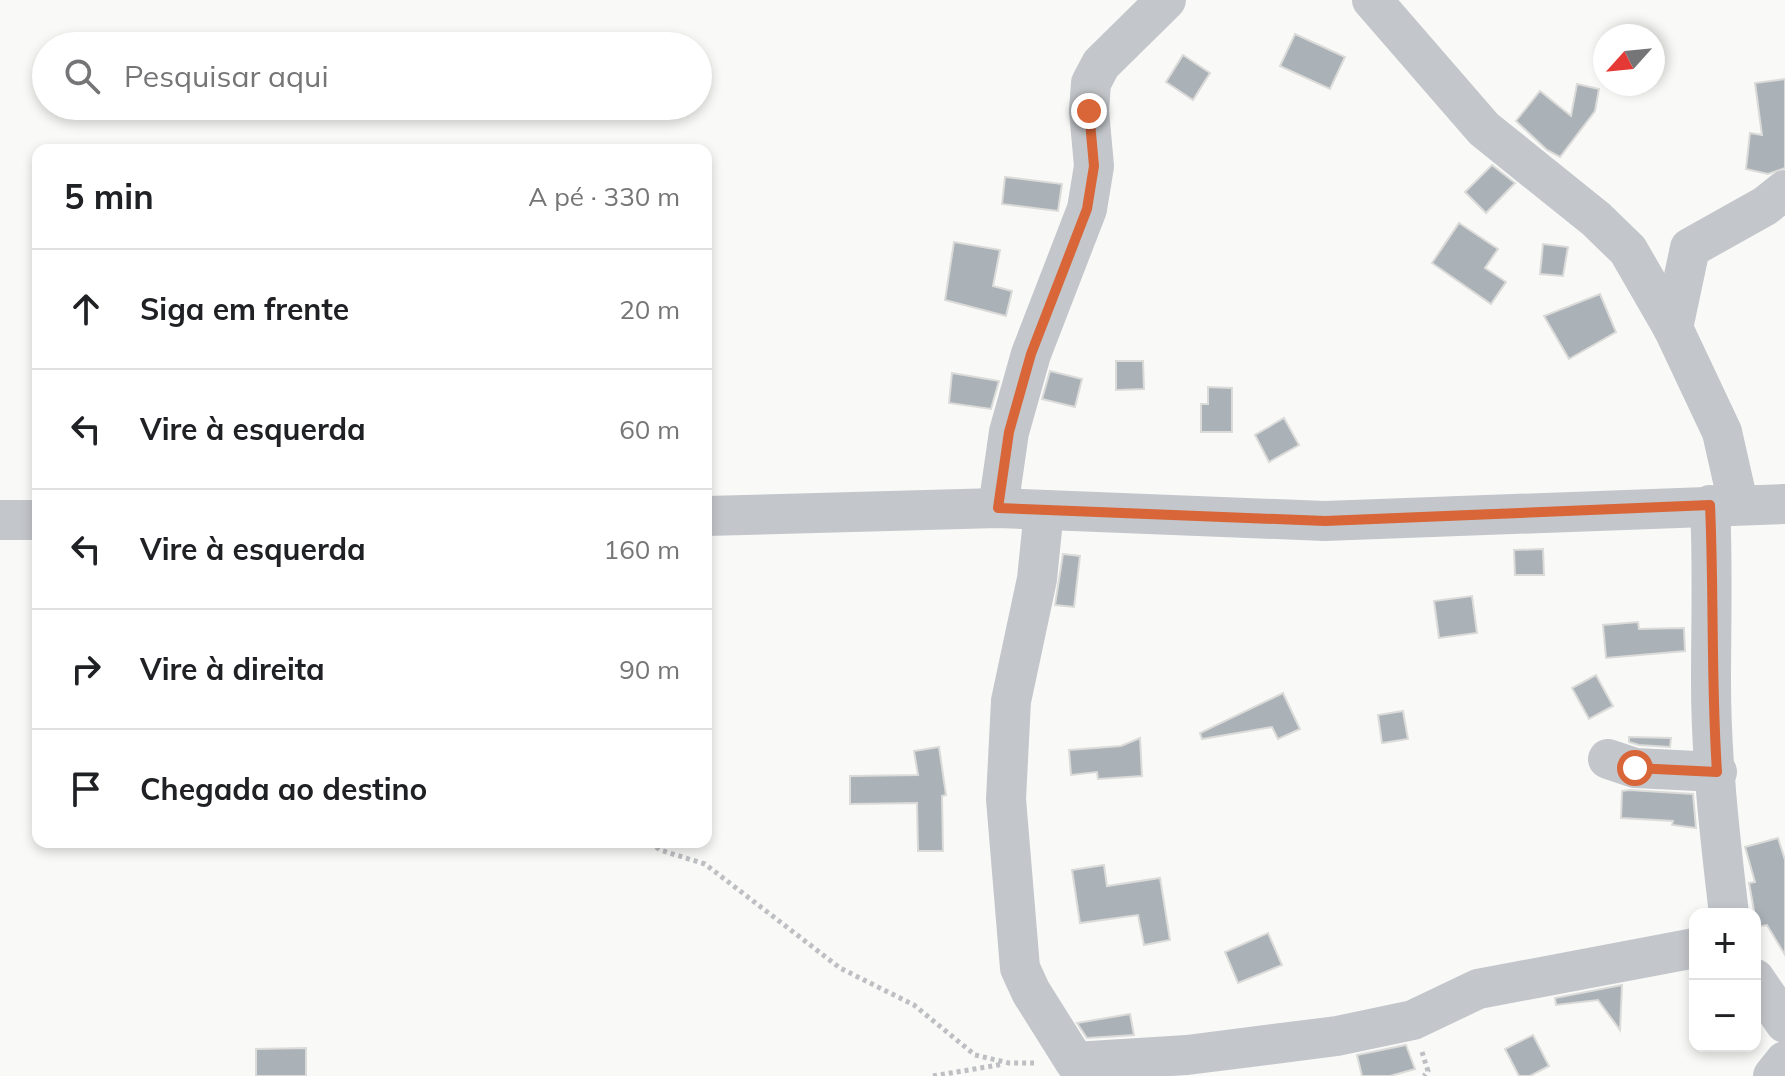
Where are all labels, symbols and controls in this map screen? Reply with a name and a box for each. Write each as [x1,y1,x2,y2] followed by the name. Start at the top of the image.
[1593,24,1665,96] north arrow
[32,32,712,120] search box
[60,54,104,98] icon: search
[124,57,329,95] text: Pesquisar aqui
[1071,93,1107,129] route end
[64,175,154,218] text: 5 min
[528,180,680,213] text: A pé · 330 m
[64,287,108,331] icon: ahead
[140,290,349,328] text: Siga em frente
[619,293,680,326] text: 20 m
[64,407,108,451] icon: left
[140,410,366,448] text: Vire à esquerda
[619,413,680,446] text: 60 m
[64,527,108,571] icon: left
[140,530,366,568] text: Vire à esquerda
[604,533,680,566] text: 160 m
[64,647,108,691] icon: right
[140,650,325,688] text: Vire à direita
[619,653,680,686] text: 90 m
[1617,750,1653,786] route start
[64,767,108,811] icon: arrive
[140,770,427,808] text: Chegada ao destino
[1689,908,1761,1052] map controls
[1689,908,1761,980] button: +
[1689,980,1761,1052] button: −

